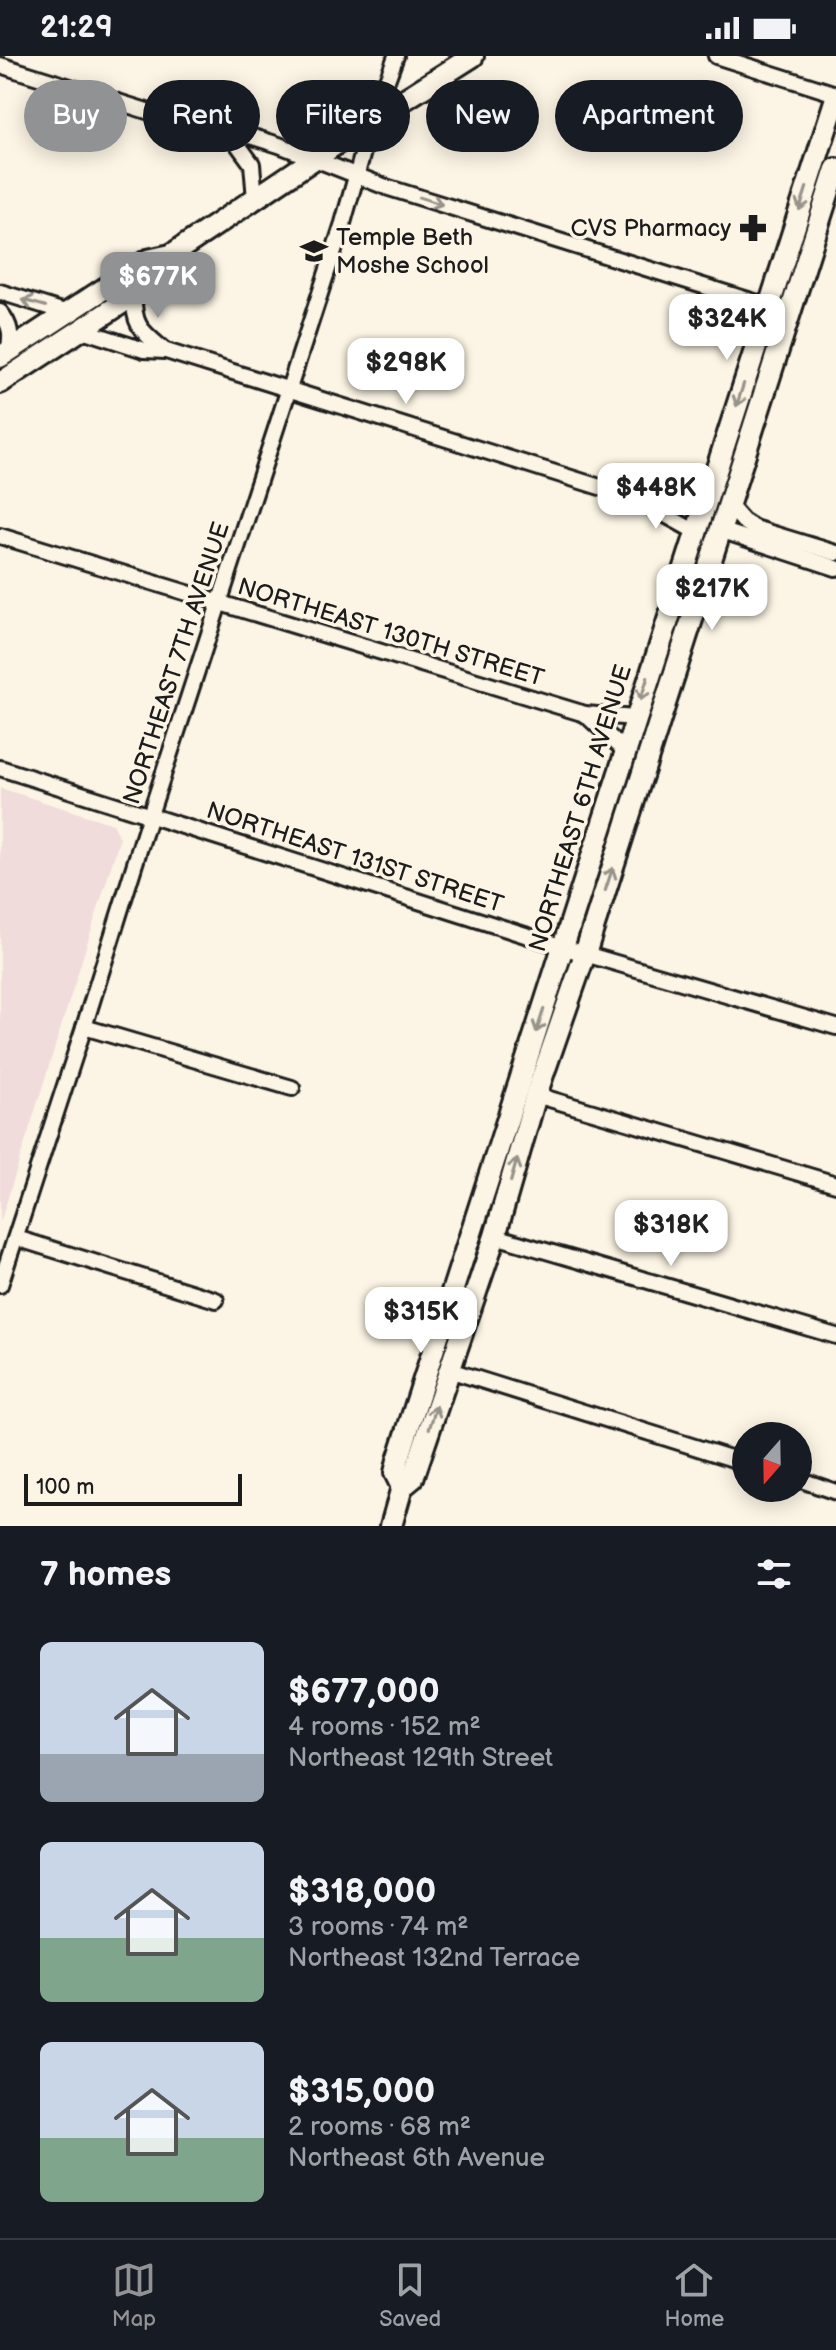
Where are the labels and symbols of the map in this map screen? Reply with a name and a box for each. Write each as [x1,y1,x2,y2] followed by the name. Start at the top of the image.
[795,186,809,211] one-way arrow
[418,194,443,209] one-way arrow
[738,213,768,243] pharmacy icon: CVS Pharmacy
[571,214,731,243] place label: CVS Pharmacy
[336,223,489,280] place label: Temple Beth Moshe School
[299,236,329,266] school or university icon: Temple Beth Moshe School
[102,252,214,320] pin: $677K
[671,294,783,362] pin: $324K
[21,295,47,310] one-way arrow
[350,338,462,406] pin: $298K
[731,382,746,407] one-way arrow
[600,463,712,531] pin: $448K
[117,518,236,808] street label: NORTHEAST 7TH AVENUE
[656,564,768,632] pin: $217K
[234,572,548,693] street label: NORTHEAST 130TH STREET
[523,661,638,955] street label: NORTHEAST 6TH AVENUE
[636,676,651,701] one-way arrow
[203,796,507,919] street label: NORTHEAST 131ST STREET
[602,867,617,893] one-way arrow
[532,1007,547,1033] one-way arrow
[507,1158,522,1184] one-way arrow
[615,1200,727,1268] pin: $318K
[365,1287,477,1355] pin: $315K
[427,1405,442,1430] one-way arrow
[732,1422,812,1502] north arrow
[24,1470,242,1506] scale bar

